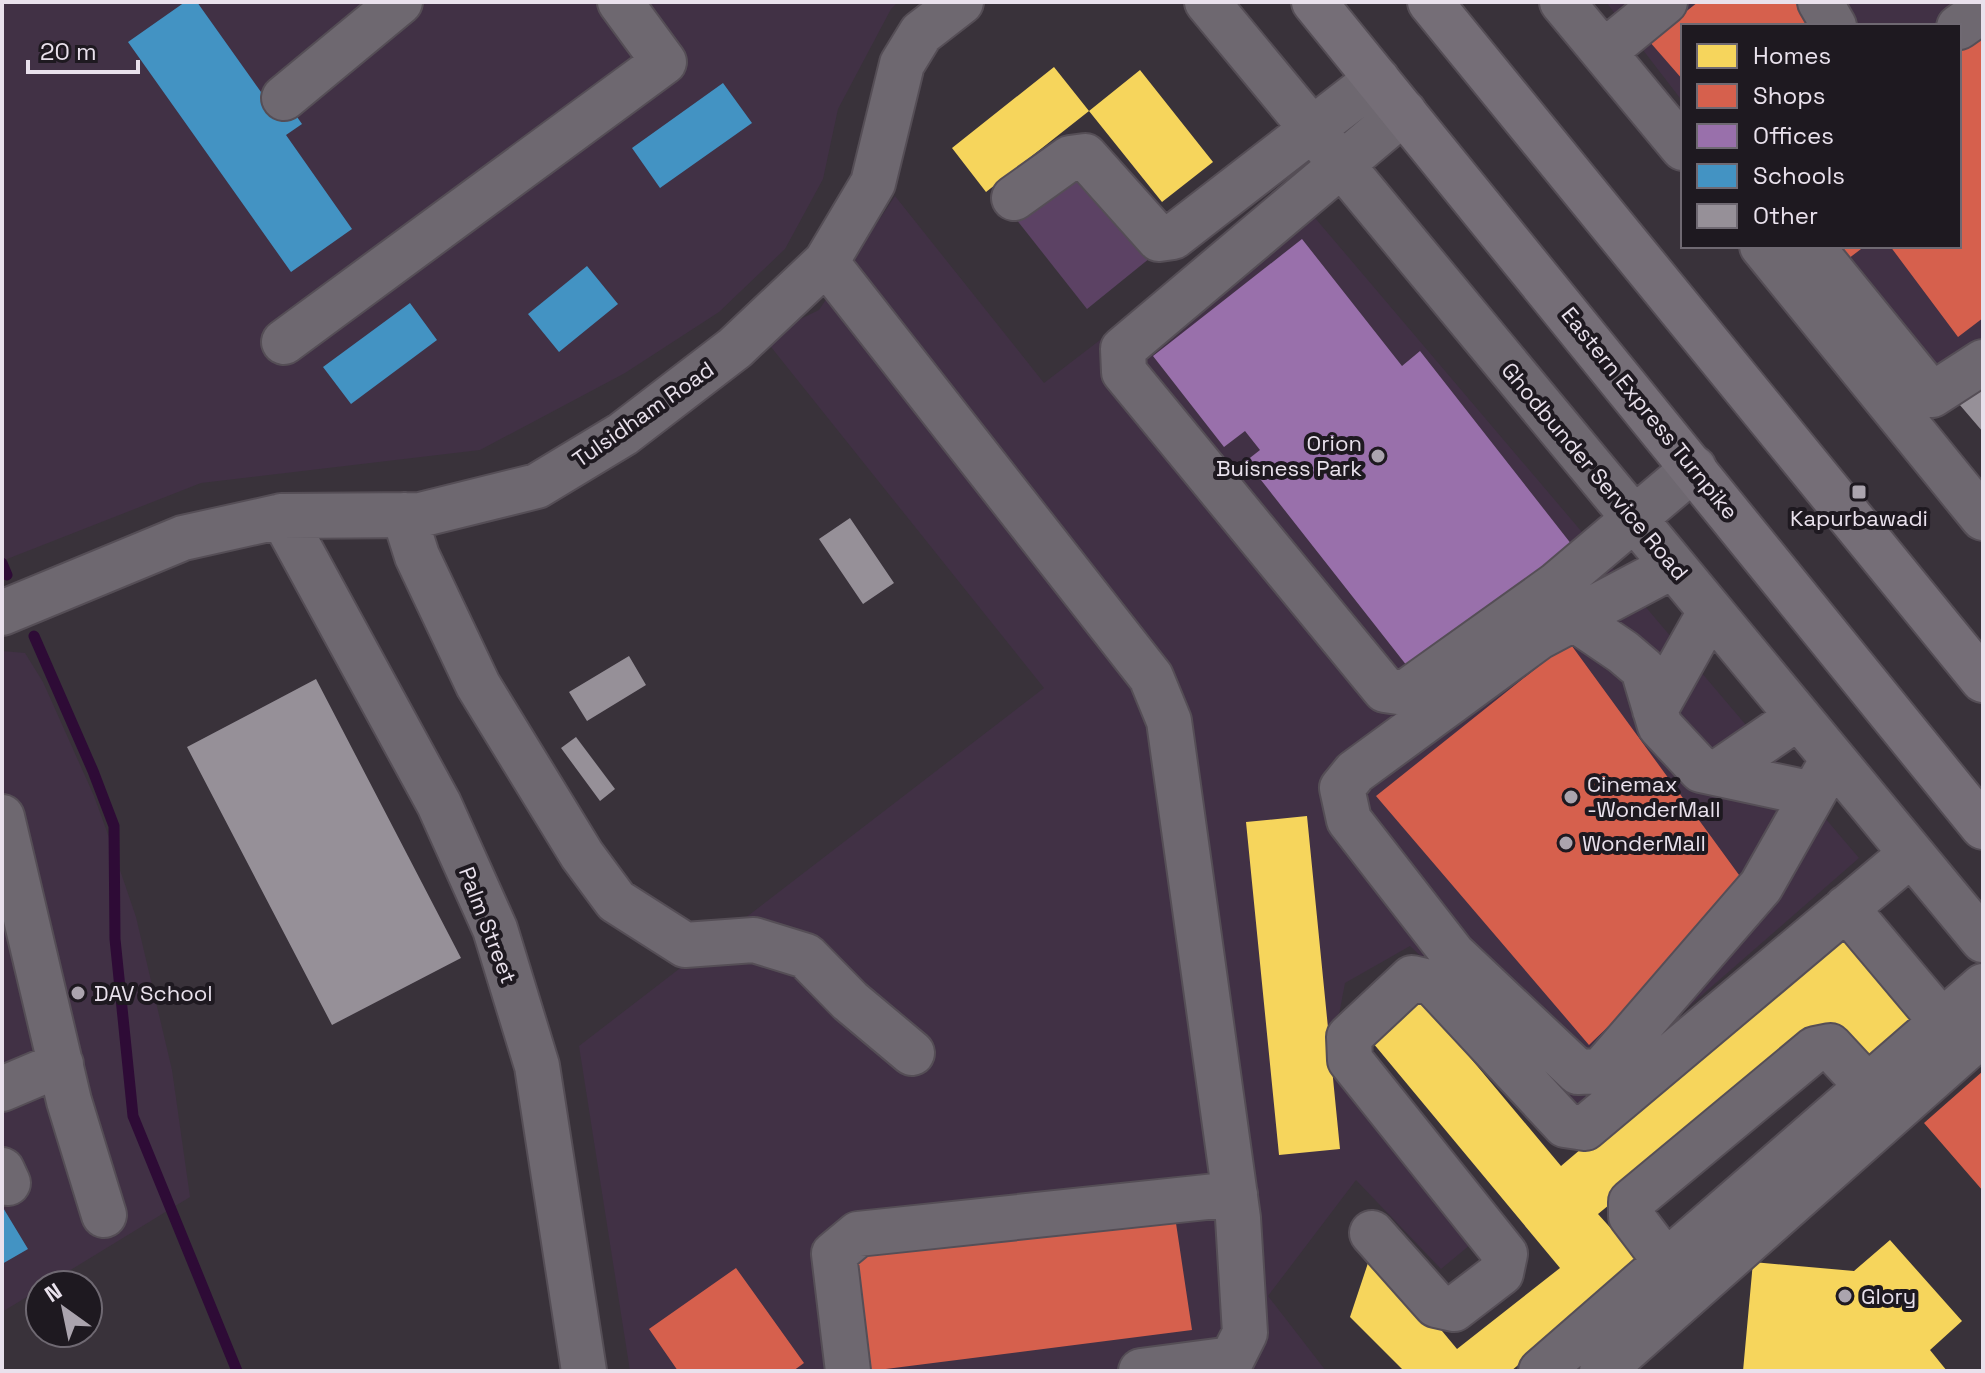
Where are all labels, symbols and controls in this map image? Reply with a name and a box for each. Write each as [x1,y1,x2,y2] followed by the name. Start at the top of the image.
[28,24,138,74] scale bar
[1681,24,1961,248] legend
[40,36,97,67] text: 20 m
[1753,40,1831,71] text: Homes
[1753,80,1825,111] text: Shops
[1753,120,1834,151] text: Offices
[1753,160,1845,191] text: Schools
[1753,200,1818,231] text: Other
[1556,301,1744,525] street label: Eastern Express Turnpike
[567,355,719,473] street label: Tulsidham Road
[1496,356,1694,586] street label: Ghodbunder Service Road
[1216,429,1362,482] place label: Orion Buisness Park
[1369,447,1387,465] marker: Orion Buisness Park
[1850,483,1868,501] marker: Kapurbawadi
[1790,504,1928,532] place label: Kapurbawadi
[1587,770,1721,823] place label: Cinemax -WonderMall
[1562,788,1580,806] marker: Cinemax -WonderMall
[1582,829,1706,857] place label: WonderMall
[1557,834,1575,852] marker: WonderMall
[453,863,523,987] street label: Palm Street
[94,979,213,1007] place label: DAV School
[69,984,87,1002] marker: DAV School
[24,1269,104,1349] north arrow
[39,1276,67,1308] text: N
[1861,1282,1916,1310] place label: Glory
[1836,1287,1854,1305] marker: Glory

